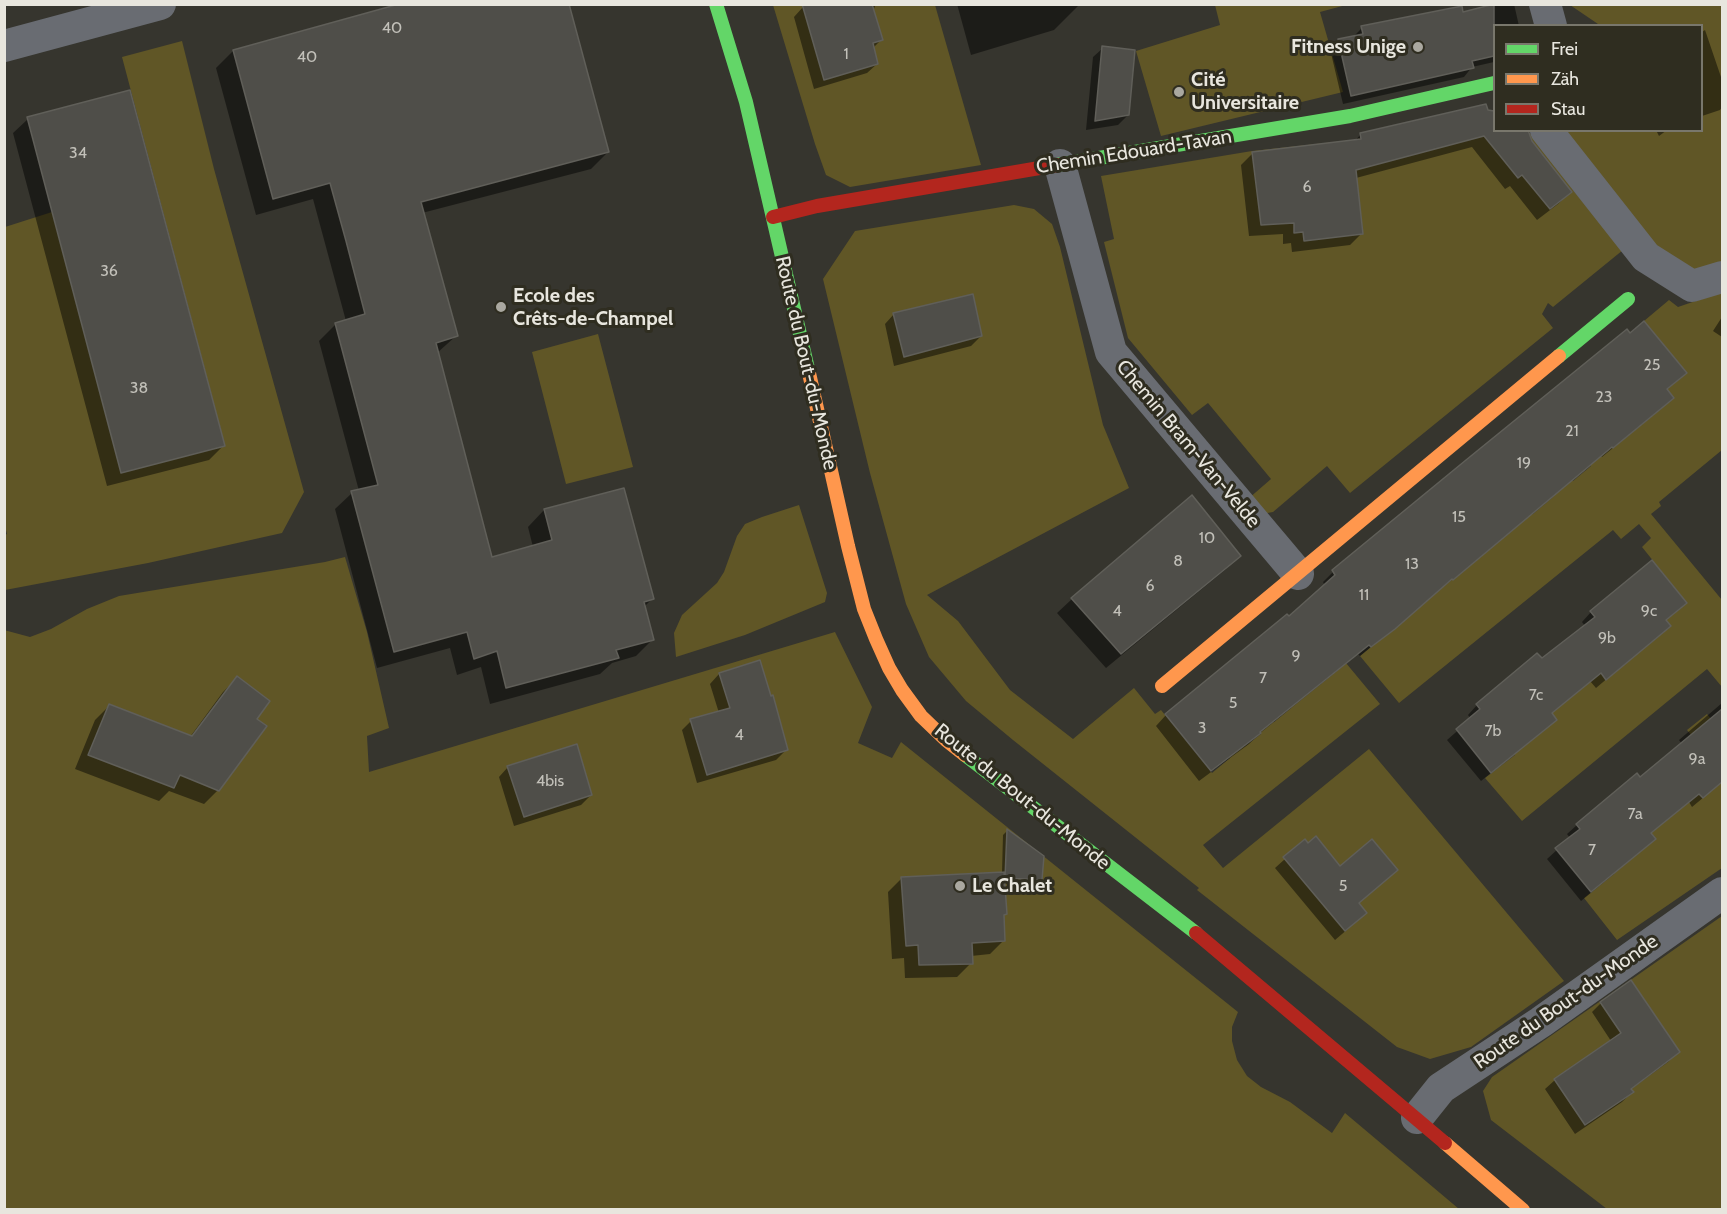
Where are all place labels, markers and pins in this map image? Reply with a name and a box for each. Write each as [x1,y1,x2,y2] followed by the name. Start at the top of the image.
[1291,35,1406,59] place label: Fitness Unige
[1411,40,1425,54] marker: Fitness Unige
[1191,68,1299,115] place label: Cité Universitaire
[1172,85,1186,99] marker: Cité Universitaire
[513,284,673,331] place label: Ecole des Crêts-de-Champel
[494,300,508,314] marker: Ecole des Crêts-de-Champel
[972,874,1052,898] place label: Le Chalet
[953,879,967,893] marker: Le Chalet

